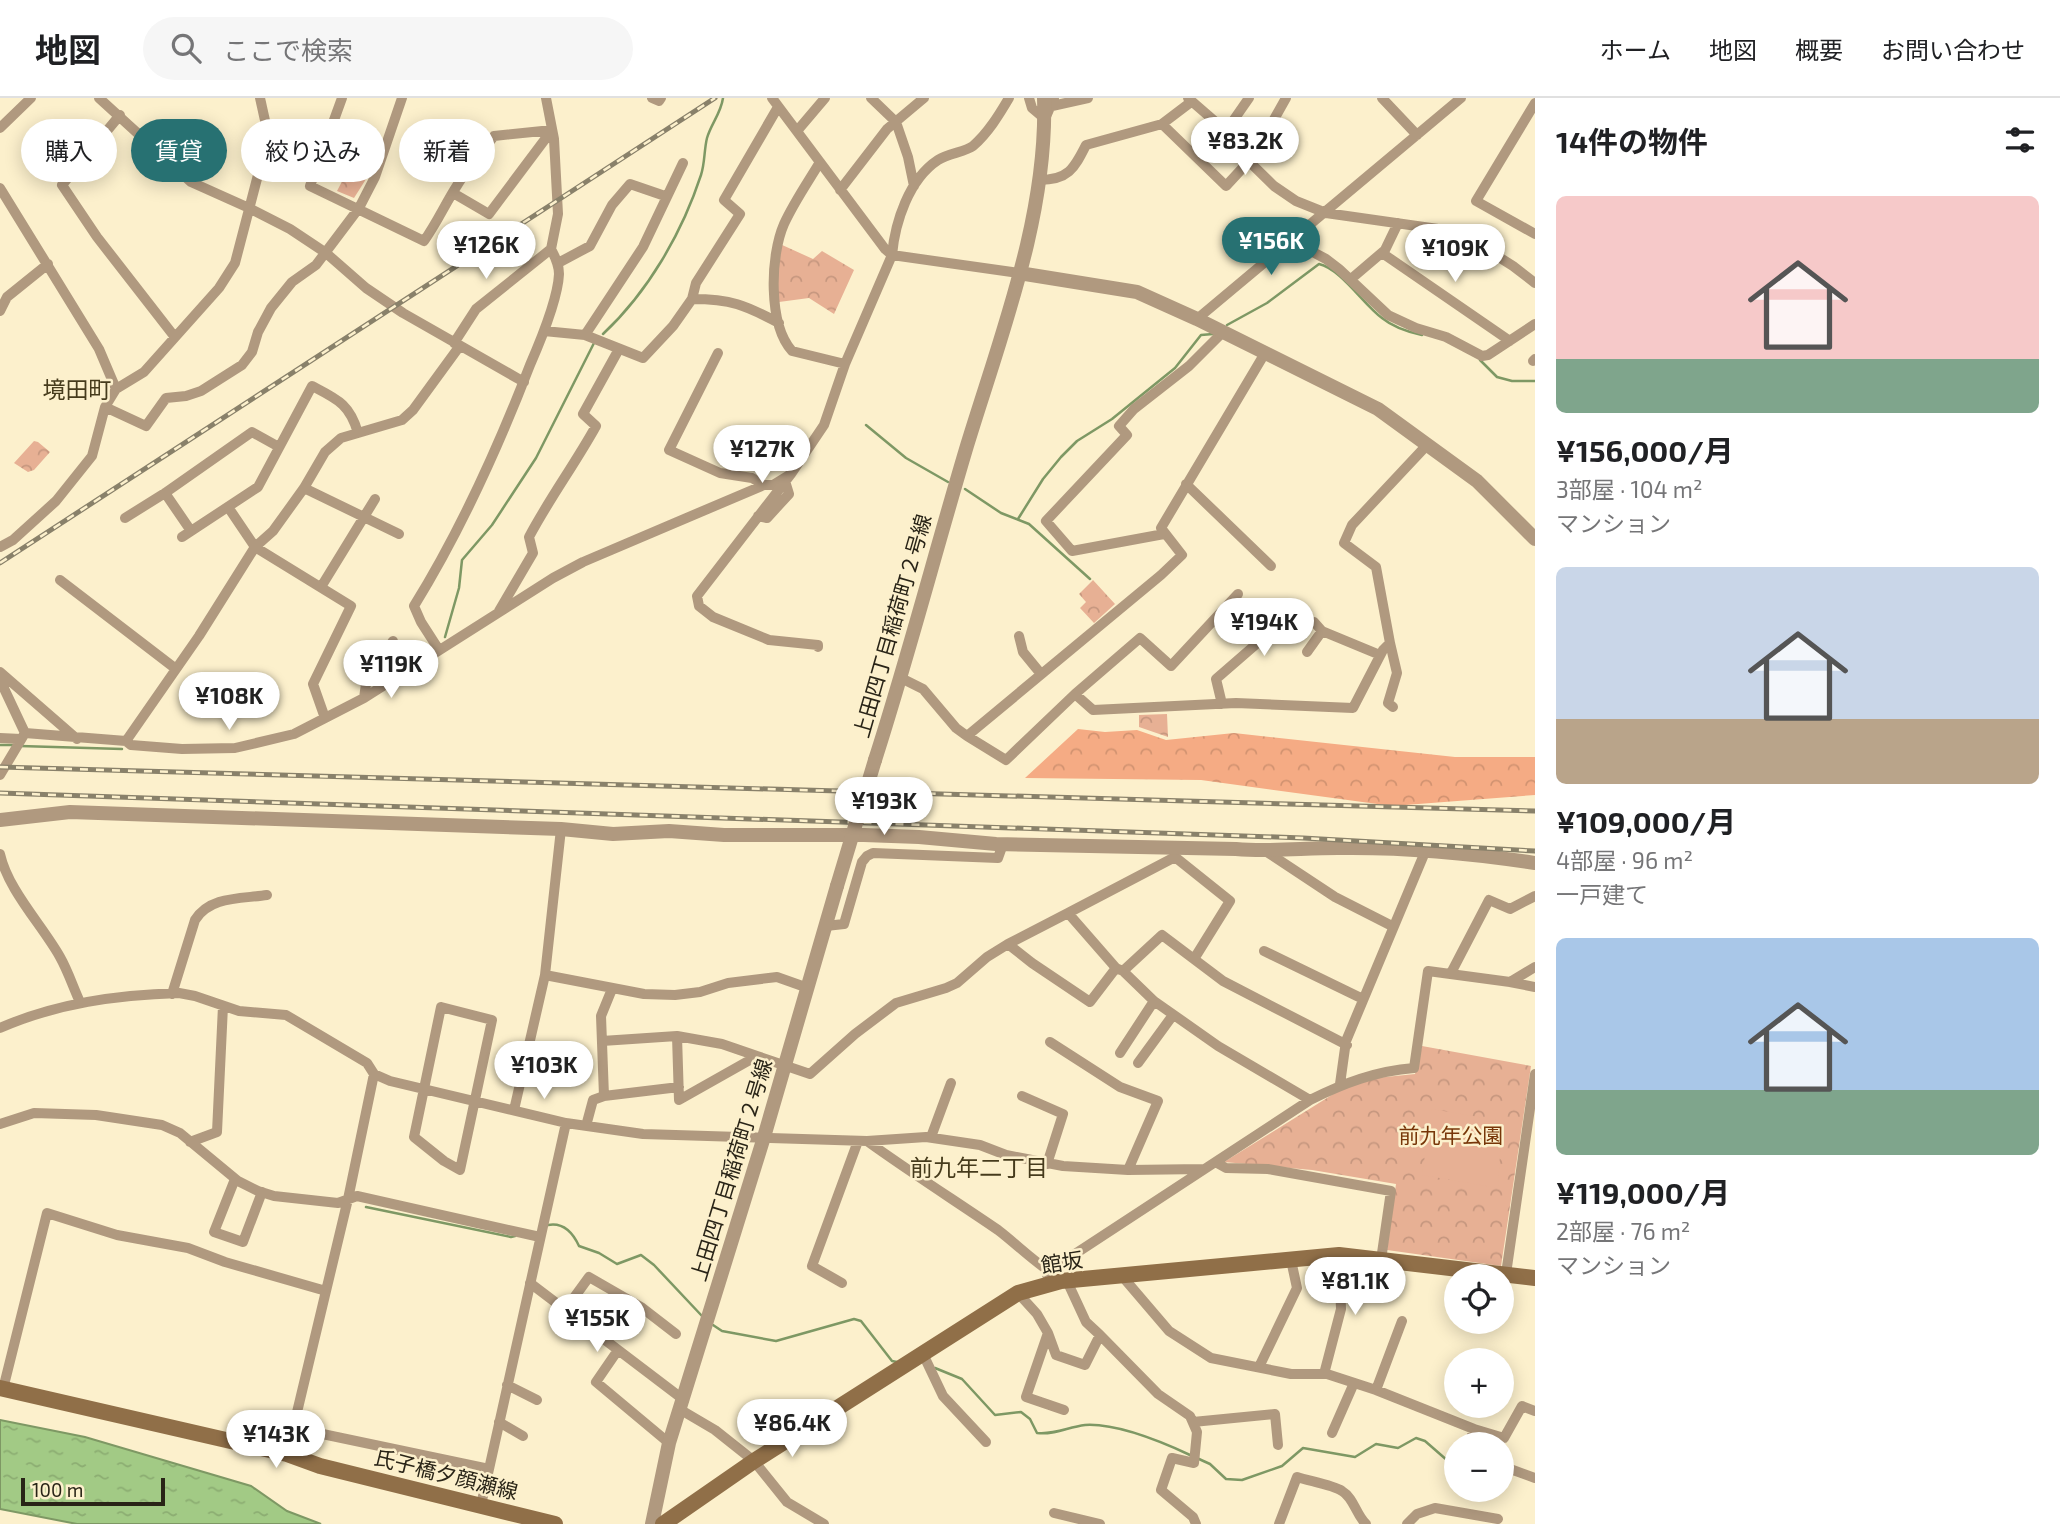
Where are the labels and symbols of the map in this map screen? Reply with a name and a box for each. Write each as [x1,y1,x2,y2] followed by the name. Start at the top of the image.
[1188,118,1302,177] pin: ¥83.2K
[1222,218,1320,277] pin: ¥156K
[437,222,535,281] pin: ¥126K
[1406,225,1504,284] pin: ¥109K
[43,375,112,403] district label: 境田町
[713,426,811,485] pin: ¥127K
[848,511,935,740] street label: 上田四丁目稲荷町２号線
[1215,598,1313,658] pin: ¥194K
[342,640,440,700] pin: ¥119K
[180,672,278,732] pin: ¥108K
[835,778,933,837] pin: ¥193K
[495,1042,593,1101] pin: ¥103K
[685,1055,776,1284] street label: 上田四丁目稲荷町２号線
[1399,1122,1504,1147] park label: 前九年公園
[910,1153,1048,1181] district label: 前九年二丁目
[1039,1246,1084,1277] street label: 館坂
[1298,1258,1412,1317] pin: ¥81.1K
[548,1294,646,1354] pin: ¥155K
[735,1400,849,1459] pin: ¥86.4K
[227,1410,325,1470] pin: ¥143K
[372,1444,521,1503] street label: 氏子橋夕顔瀬線
[21,1475,164,1507] scale bar

